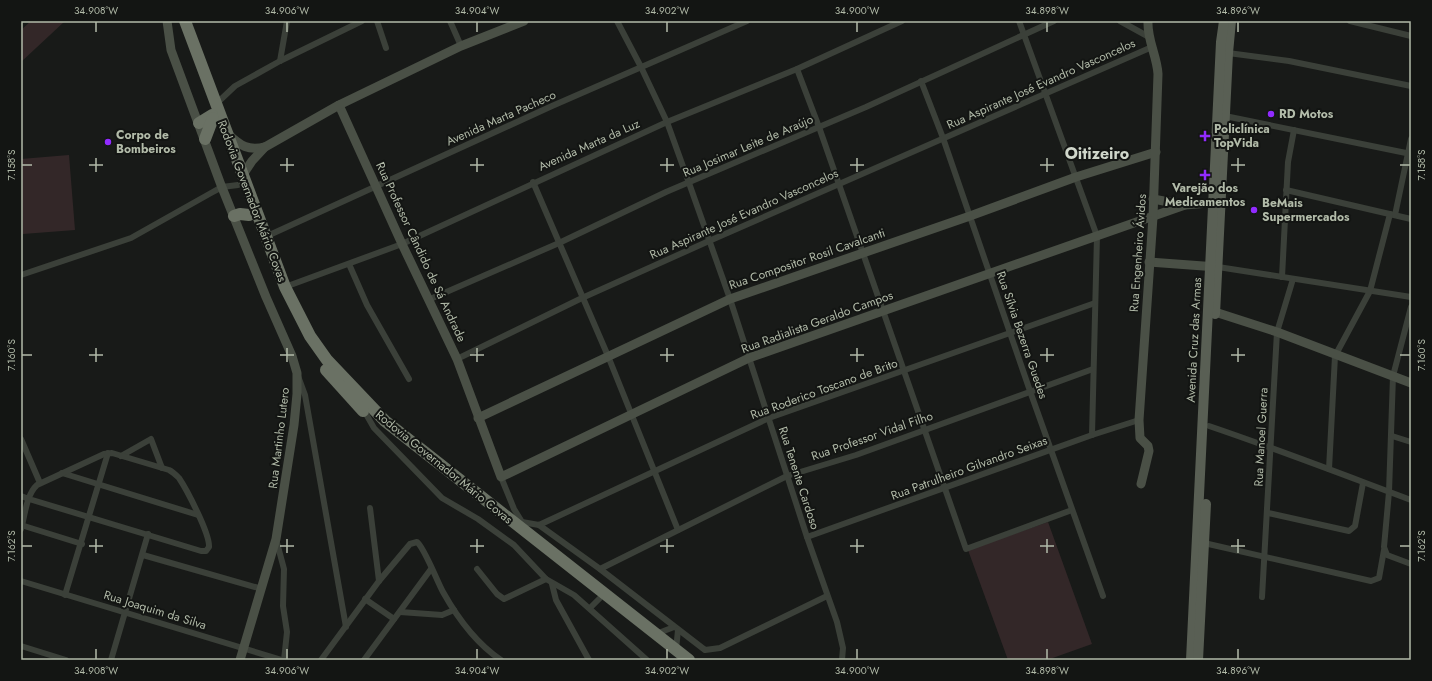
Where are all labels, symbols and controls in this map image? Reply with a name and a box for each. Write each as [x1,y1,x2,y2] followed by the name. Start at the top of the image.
[74,3,118,18] text: 34.908°W
[265,3,309,18] text: 34.906°W
[455,3,499,18] text: 34.904°W
[645,3,689,18] text: 34.902°W
[835,3,879,18] text: 34.900°W
[1025,3,1069,18] text: 34.898°W
[1216,3,1260,18] text: 34.896°W
[944,34,1138,134] street label: Rua Aspirante José Evandro Vasconcelos
[443,85,559,150] street label: Avenida Marta Pacheco
[1279,105,1334,123] place label: RD Motos
[1266,109,1276,119] marker: RD Motos
[680,110,816,182] street label: Rua Josimar Leite de Araújo
[535,114,643,175] street label: Avenida Marta da Luz
[213,118,291,285] street label: Rodovia Governador Mário Covas
[1214,120,1270,152] place label: Policlínica TopVida
[116,126,176,158] place label: Corpo de Bombeiros
[1199,130,1211,142] marker: Policlínica TopVida
[103,137,113,147] marker: Corpo de Bombeiros
[1065,142,1129,165] district label: Oitizeiro
[4,149,19,181] text: 7.158°S
[1414,149,1429,181] text: 7.158°S
[371,159,471,345] street label: Rua Professor Cândido de Sá Andrade
[647,164,841,264] street label: Rua Aspirante José Evandro Vasconcelos
[1200,170,1210,180] marker: Varejão dos Medicamentos
[1165,179,1246,211] place label: Varejão dos Medicamentos
[1125,193,1151,313] street label: Rua Engenheiro Ávidos
[1262,194,1350,226] place label: BeMais Supermercados
[1249,205,1259,215] marker: BeMais Supermercados
[726,224,888,294] street label: Rua Compositor Rosil Cavalcanti
[992,269,1052,401] street label: Rua Sílvia Bezerra Guedes
[1182,277,1206,403] street label: Avenida Cruz das Armas
[739,286,896,358] street label: Rua Radialista Geraldo Campos
[4,339,19,371] text: 7.160°S
[1414,339,1429,371] text: 7.160°S
[748,354,901,424] street label: Rua Roderico Toscano de Brito
[264,386,294,490] street label: Rua Martinho Lutero
[1249,387,1273,487] street label: Rua Manoel Guerra
[372,406,517,528] street label: Rodovia Governador Mário Covas
[809,407,936,465] street label: Rua Professor Vidal Filho
[774,424,824,532] street label: Rua Tenente Cardoso
[888,431,1050,505] street label: Rua Patrulheiro Gilvandro Seixas
[4,530,19,562] text: 7.162°S
[1414,530,1429,562] text: 7.162°S
[101,586,209,634] street label: Rua Joaquim da Silva
[74,663,118,678] text: 34.908°W
[265,663,309,678] text: 34.906°W
[455,663,499,678] text: 34.904°W
[645,663,689,678] text: 34.902°W
[835,663,879,678] text: 34.900°W
[1025,663,1069,678] text: 34.898°W
[1216,663,1260,678] text: 34.896°W

